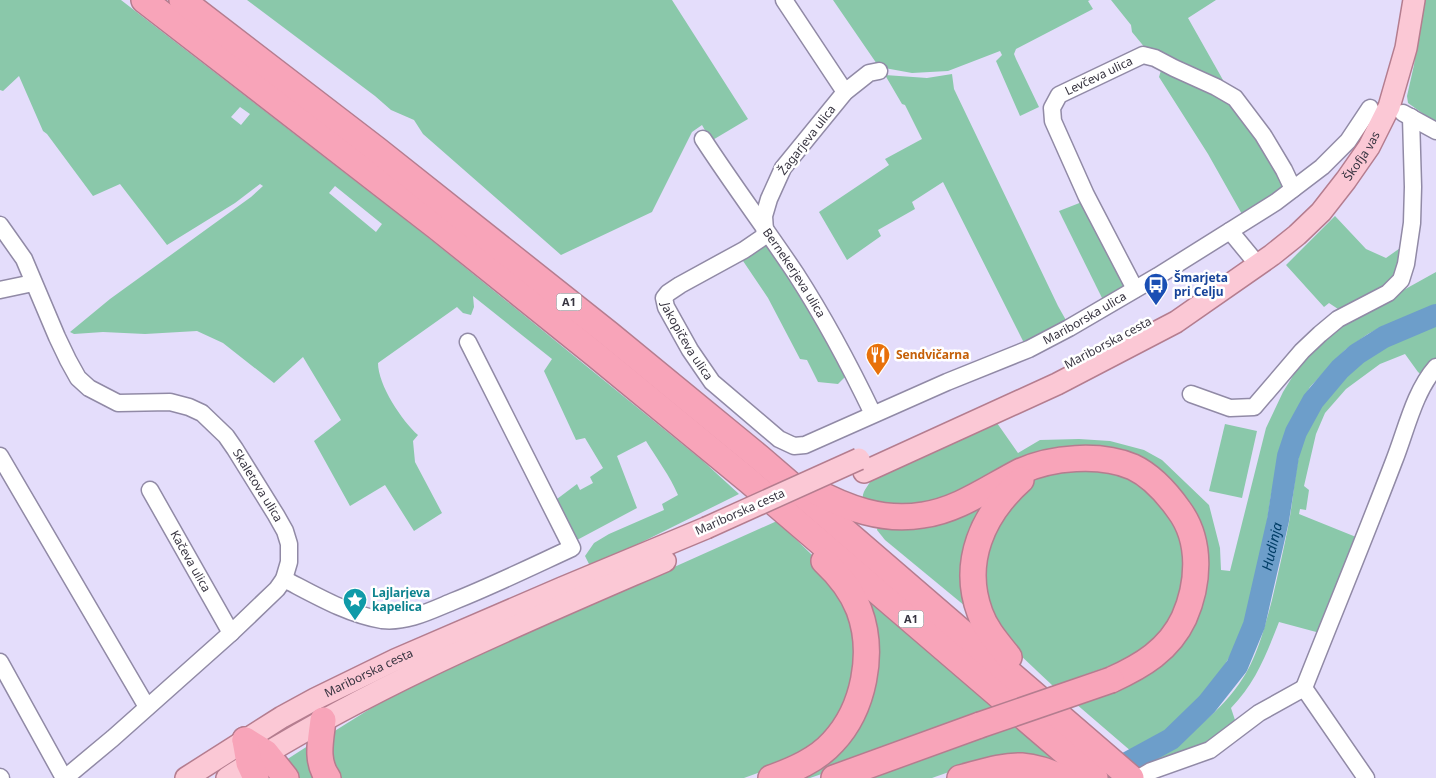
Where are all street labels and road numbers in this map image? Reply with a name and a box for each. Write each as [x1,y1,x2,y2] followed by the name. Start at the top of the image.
[1062,52,1135,99] street label: Levčeva ulica
[774,101,839,178] street label: Žagarjeva ulica
[1339,128,1384,184] street label: Škofja vas
[759,225,830,321] street label: Bernekerjeva ulica
[1040,287,1129,348] street label: Mariborska ulica
[556,294,582,310] road number: A1
[657,300,717,383] street label: Jakopičeva ulica
[1061,312,1154,373] street label: Mariborska cesta
[229,446,287,525] street label: Skaletova ulica
[692,484,787,539] street label: Mariborska cesta
[167,527,215,595] street label: Kačeva ulica
[898,610,924,628] road number: A1
[321,644,416,701] street label: Mariborska cesta

